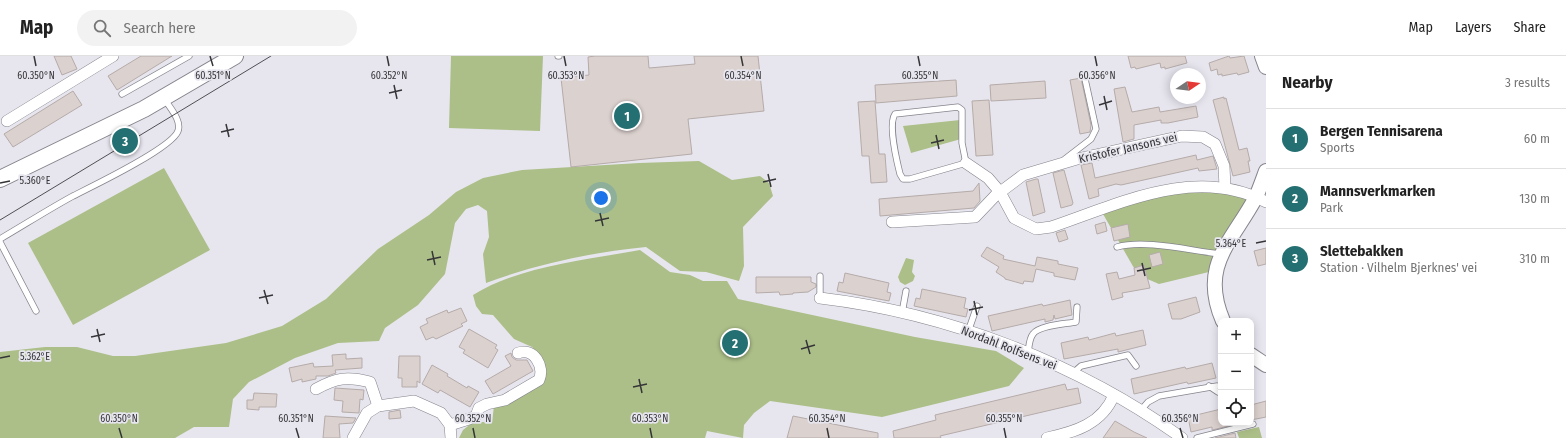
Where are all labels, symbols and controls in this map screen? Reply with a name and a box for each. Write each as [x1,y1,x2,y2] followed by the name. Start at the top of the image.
[77,10,357,46] search box
[20,16,53,39] text: Map
[91,17,113,39] icon: search
[123,19,196,37] text: Search here
[1409,19,1433,36] text: Map
[1455,19,1491,36] text: Layers
[1513,19,1546,36] text: Share
[1170,68,1206,104] north arrow
[17,70,55,82] text: 60.350°N
[195,70,231,82] text: 60.351°N
[371,70,407,82] text: 60.352°N
[548,70,584,82] text: 60.353°N
[724,70,762,82] text: 60.354°N
[902,70,938,82] text: 60.355°N
[1078,70,1116,82] text: 60.356°N
[1282,72,1333,93] text: Nearby
[1505,75,1550,90] text: 3 results
[614,101,640,131] pin: 1
[1320,122,1443,140] text: Bergen Tennisarena
[112,126,138,156] pin: 3
[1077,130,1179,166] street label: Kristofer Jansons vei
[1292,131,1298,146] text: 1
[1524,131,1550,146] text: 60 m
[1320,140,1355,155] text: Sports
[20,175,51,187] text: 5.360°E
[1320,182,1435,200] text: Mannsverkmarken
[591,188,611,208] your location
[1292,191,1298,206] text: 2
[1519,191,1550,206] text: 130 m
[1320,200,1343,215] text: Park
[1216,238,1247,250] text: 5.364°E
[1320,242,1403,260] text: Slettebakken
[1292,251,1298,266] text: 3
[1520,251,1550,266] text: 310 m
[1320,260,1477,275] text: Station · Vilhelm Bjerknes' vei
[1218,318,1254,426] map controls
[1218,318,1254,354] button: +
[959,323,1059,373] street label: Nordahl Rolfsens vei
[722,328,748,358] pin: 2
[20,351,50,363] text: 5.362°E
[1218,354,1254,390] button: −
[1218,390,1254,426] button: locate
[100,413,138,425] text: 60.350°N
[278,413,314,425] text: 60.351°N
[455,413,491,425] text: 60.352°N
[632,413,668,425] text: 60.353°N
[808,413,846,425] text: 60.354°N
[986,413,1022,425] text: 60.355°N
[1161,413,1199,425] text: 60.356°N

